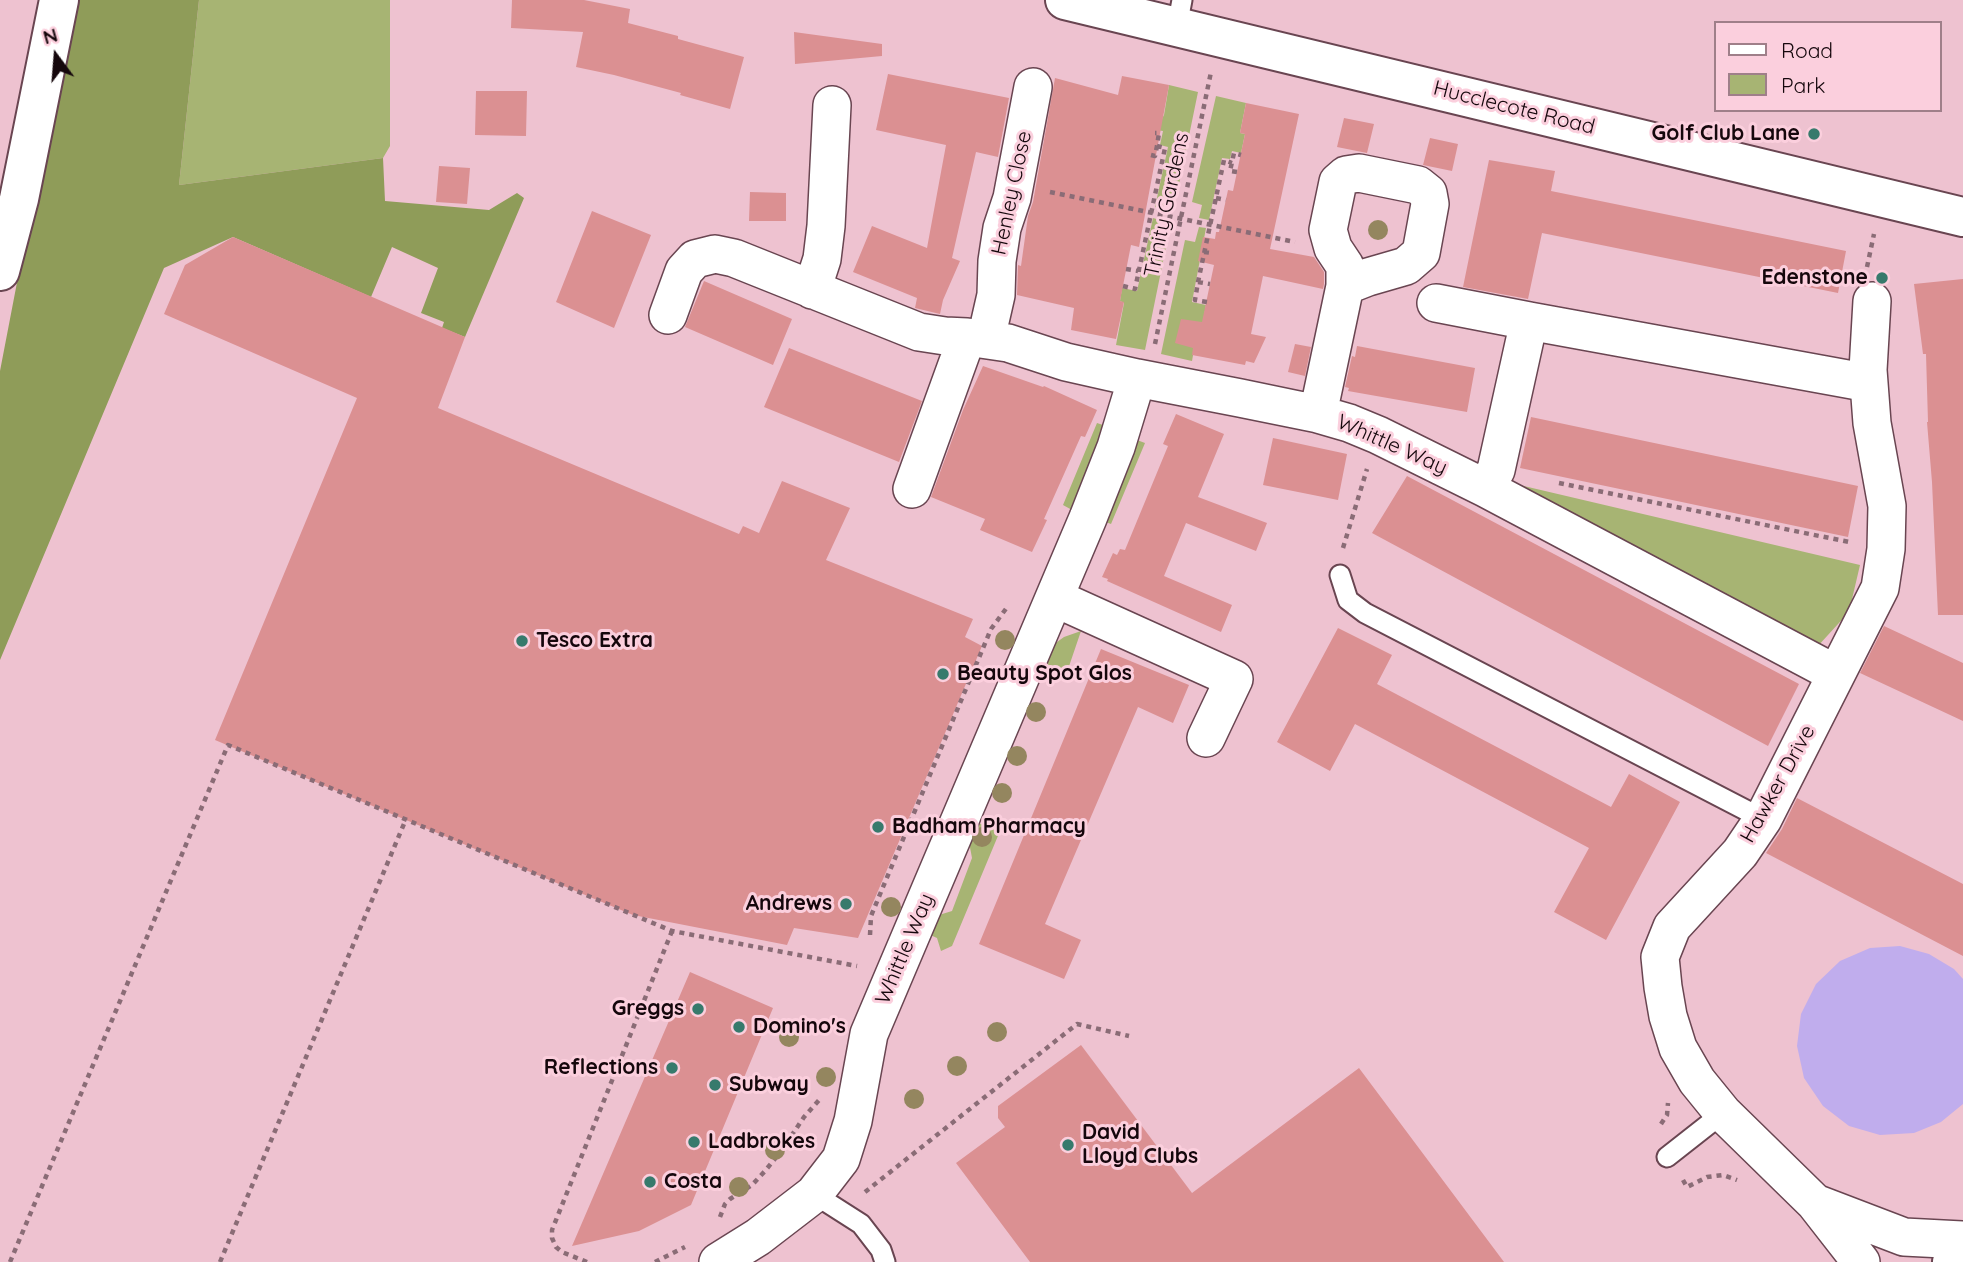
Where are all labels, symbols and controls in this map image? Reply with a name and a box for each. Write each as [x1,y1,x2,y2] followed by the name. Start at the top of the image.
[21,21,91,91] north arrow
[1714,21,1942,112] legend
[40,22,60,49] text: N
[1781,37,1833,63] text: Road
[1781,72,1825,98] text: Park
[1431,76,1597,140] street label: Hucclecote Road
[1652,121,1800,147] place label: Golf Club Lane
[1806,126,1822,142] marker: Golf Club Lane
[987,129,1037,257] street label: Henley Close
[1139,130,1195,280] street label: Trinity Gardens
[1761,265,1868,291] place label: Edenstone
[1874,270,1890,286] marker: Edenstone
[1333,410,1451,480] street label: Whittle Way
[536,628,653,654] place label: Tesco Extra
[514,633,530,649] marker: Tesco Extra
[957,661,1132,687] place label: Beauty Spot Glos
[935,666,951,682] marker: Beauty Spot Glos
[1735,721,1821,847] street label: Hawker Drive
[892,814,1086,840] place label: Badham Pharmacy
[870,819,886,835] marker: Badham Pharmacy
[870,890,940,1008] street label: Whittle Way
[746,891,832,917] place label: Andrews
[838,896,854,912] marker: Andrews
[612,996,684,1022] place label: Greggs
[690,1001,706,1017] marker: Greggs
[753,1014,846,1040] place label: Domino's
[731,1019,747,1035] marker: Domino's
[544,1055,658,1081] place label: Reflections
[664,1060,680,1076] marker: Reflections
[729,1072,809,1098] place label: Subway
[707,1077,723,1093] marker: Subway
[1082,1120,1198,1170] place label: David Lloyd Clubs
[708,1129,815,1155] place label: Ladbrokes
[686,1134,702,1150] marker: Ladbrokes
[1060,1137,1076,1153] marker: David Lloyd Clubs
[664,1169,722,1195] place label: Costa
[642,1174,658,1190] marker: Costa

